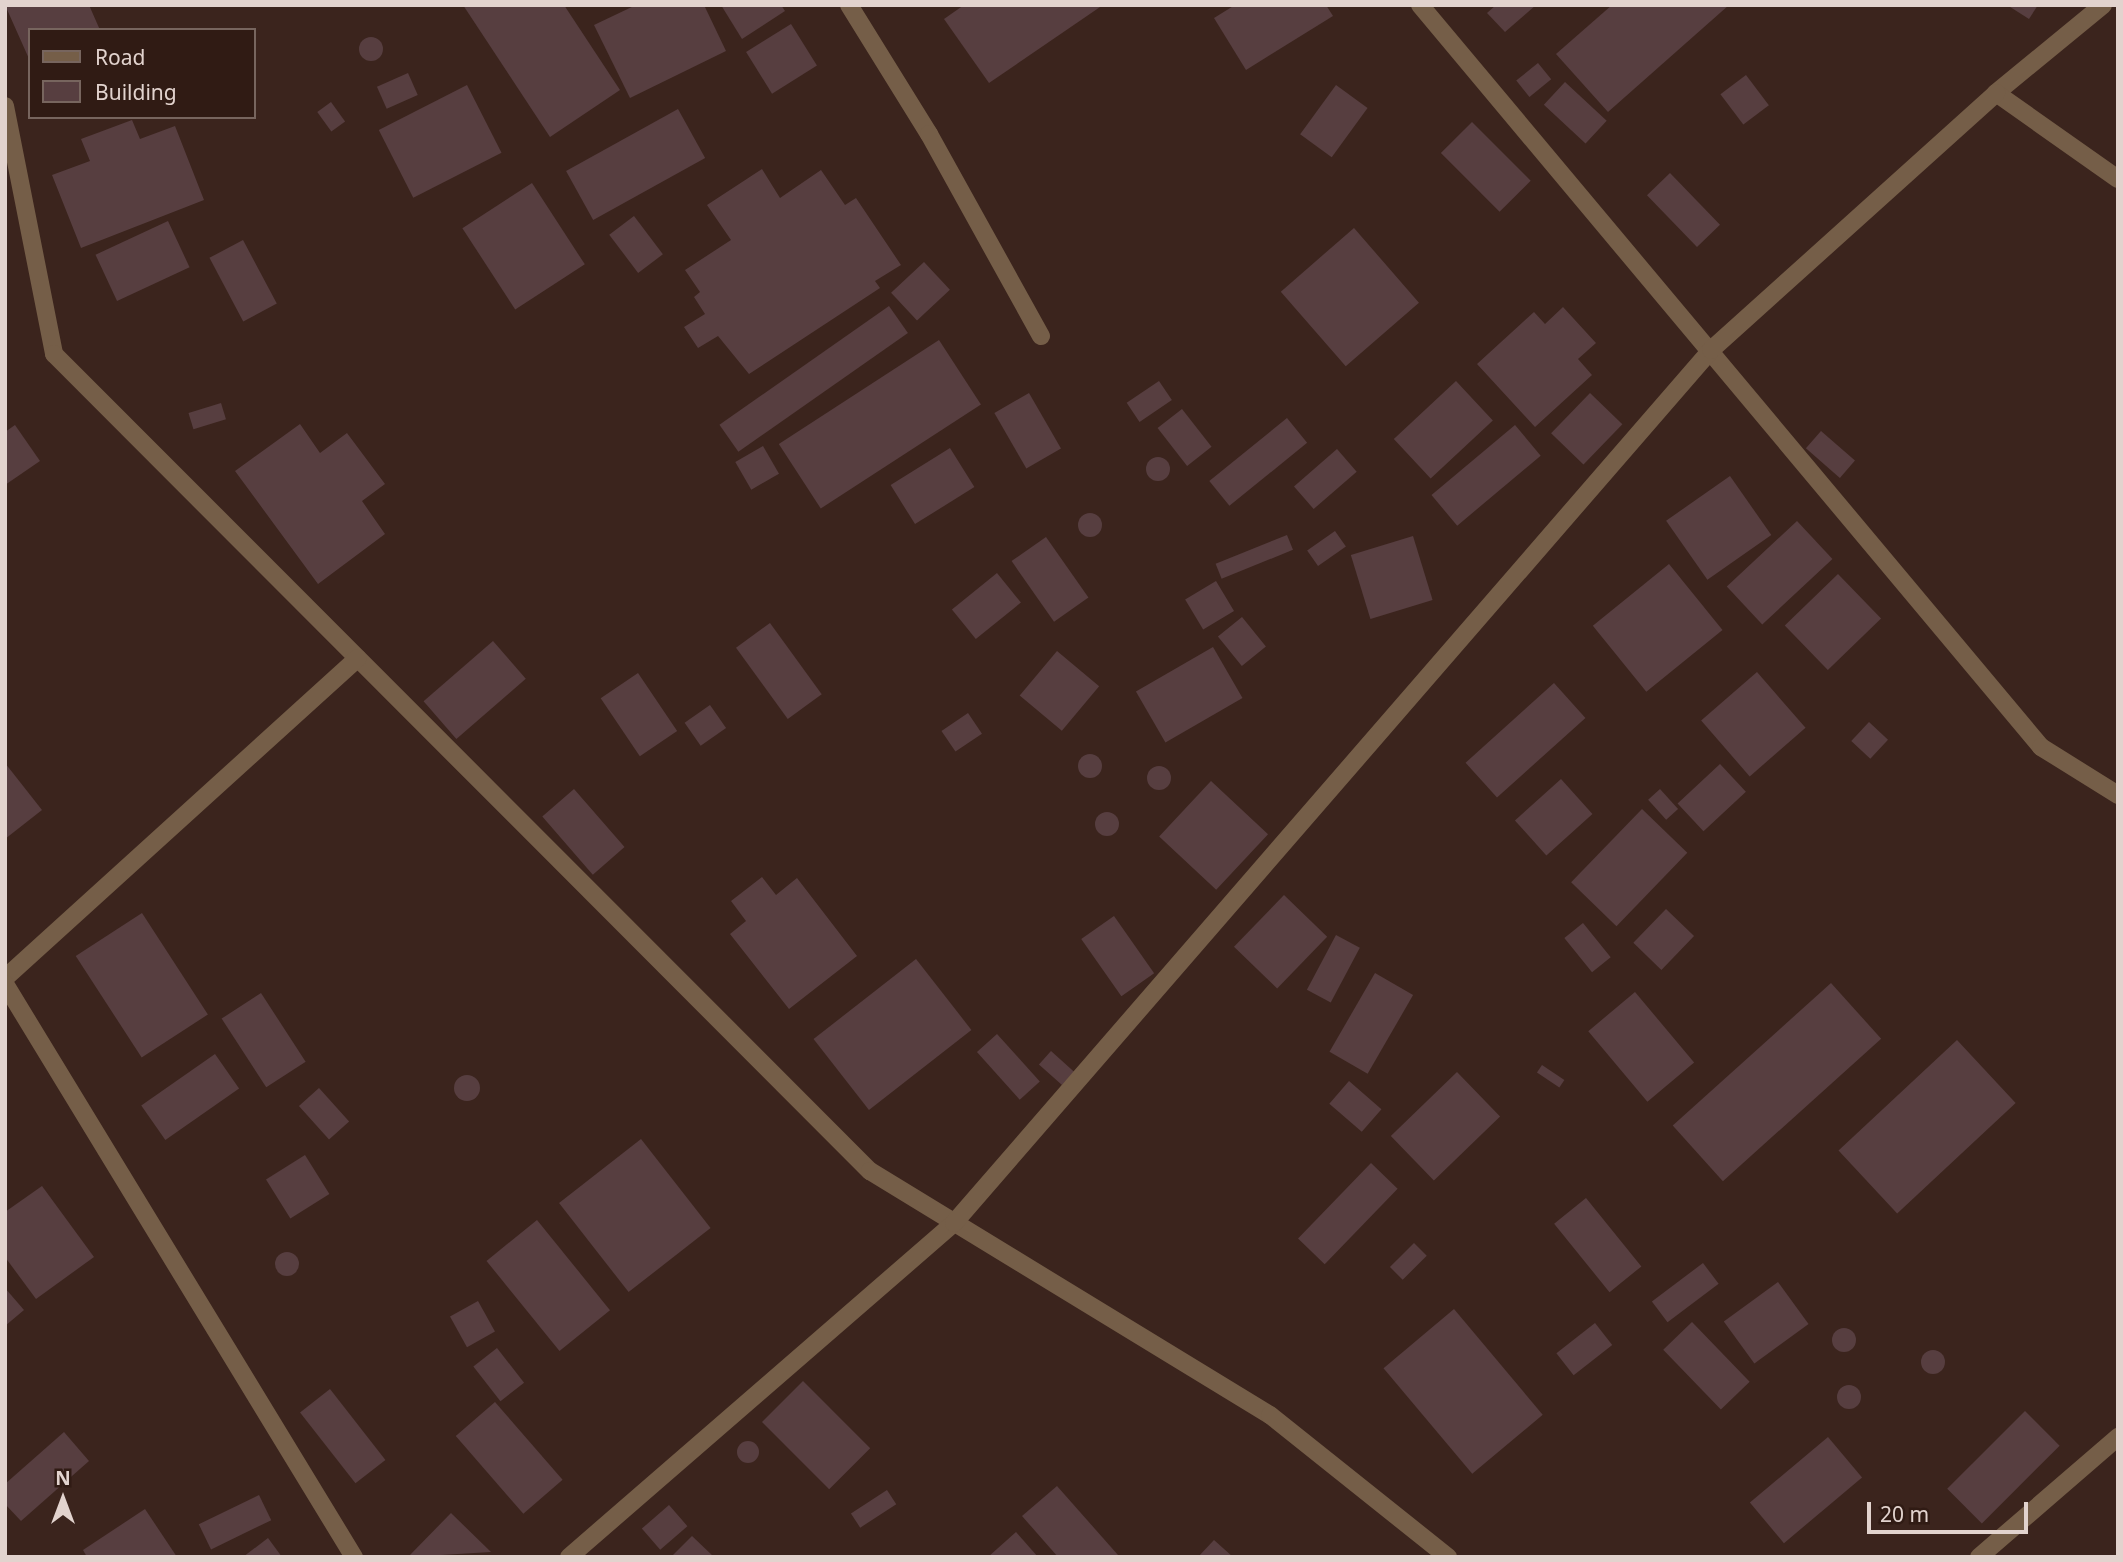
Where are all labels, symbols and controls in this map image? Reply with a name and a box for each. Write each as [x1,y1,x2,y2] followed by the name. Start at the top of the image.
[28,28,256,119] legend
[95,43,145,71] text: Road
[95,78,177,106] text: Building
[28,1464,98,1534] north arrow
[55,1465,71,1491] text: N
[1871,1488,2032,1532] scale bar
[1880,1500,1929,1528] text: 20 m

